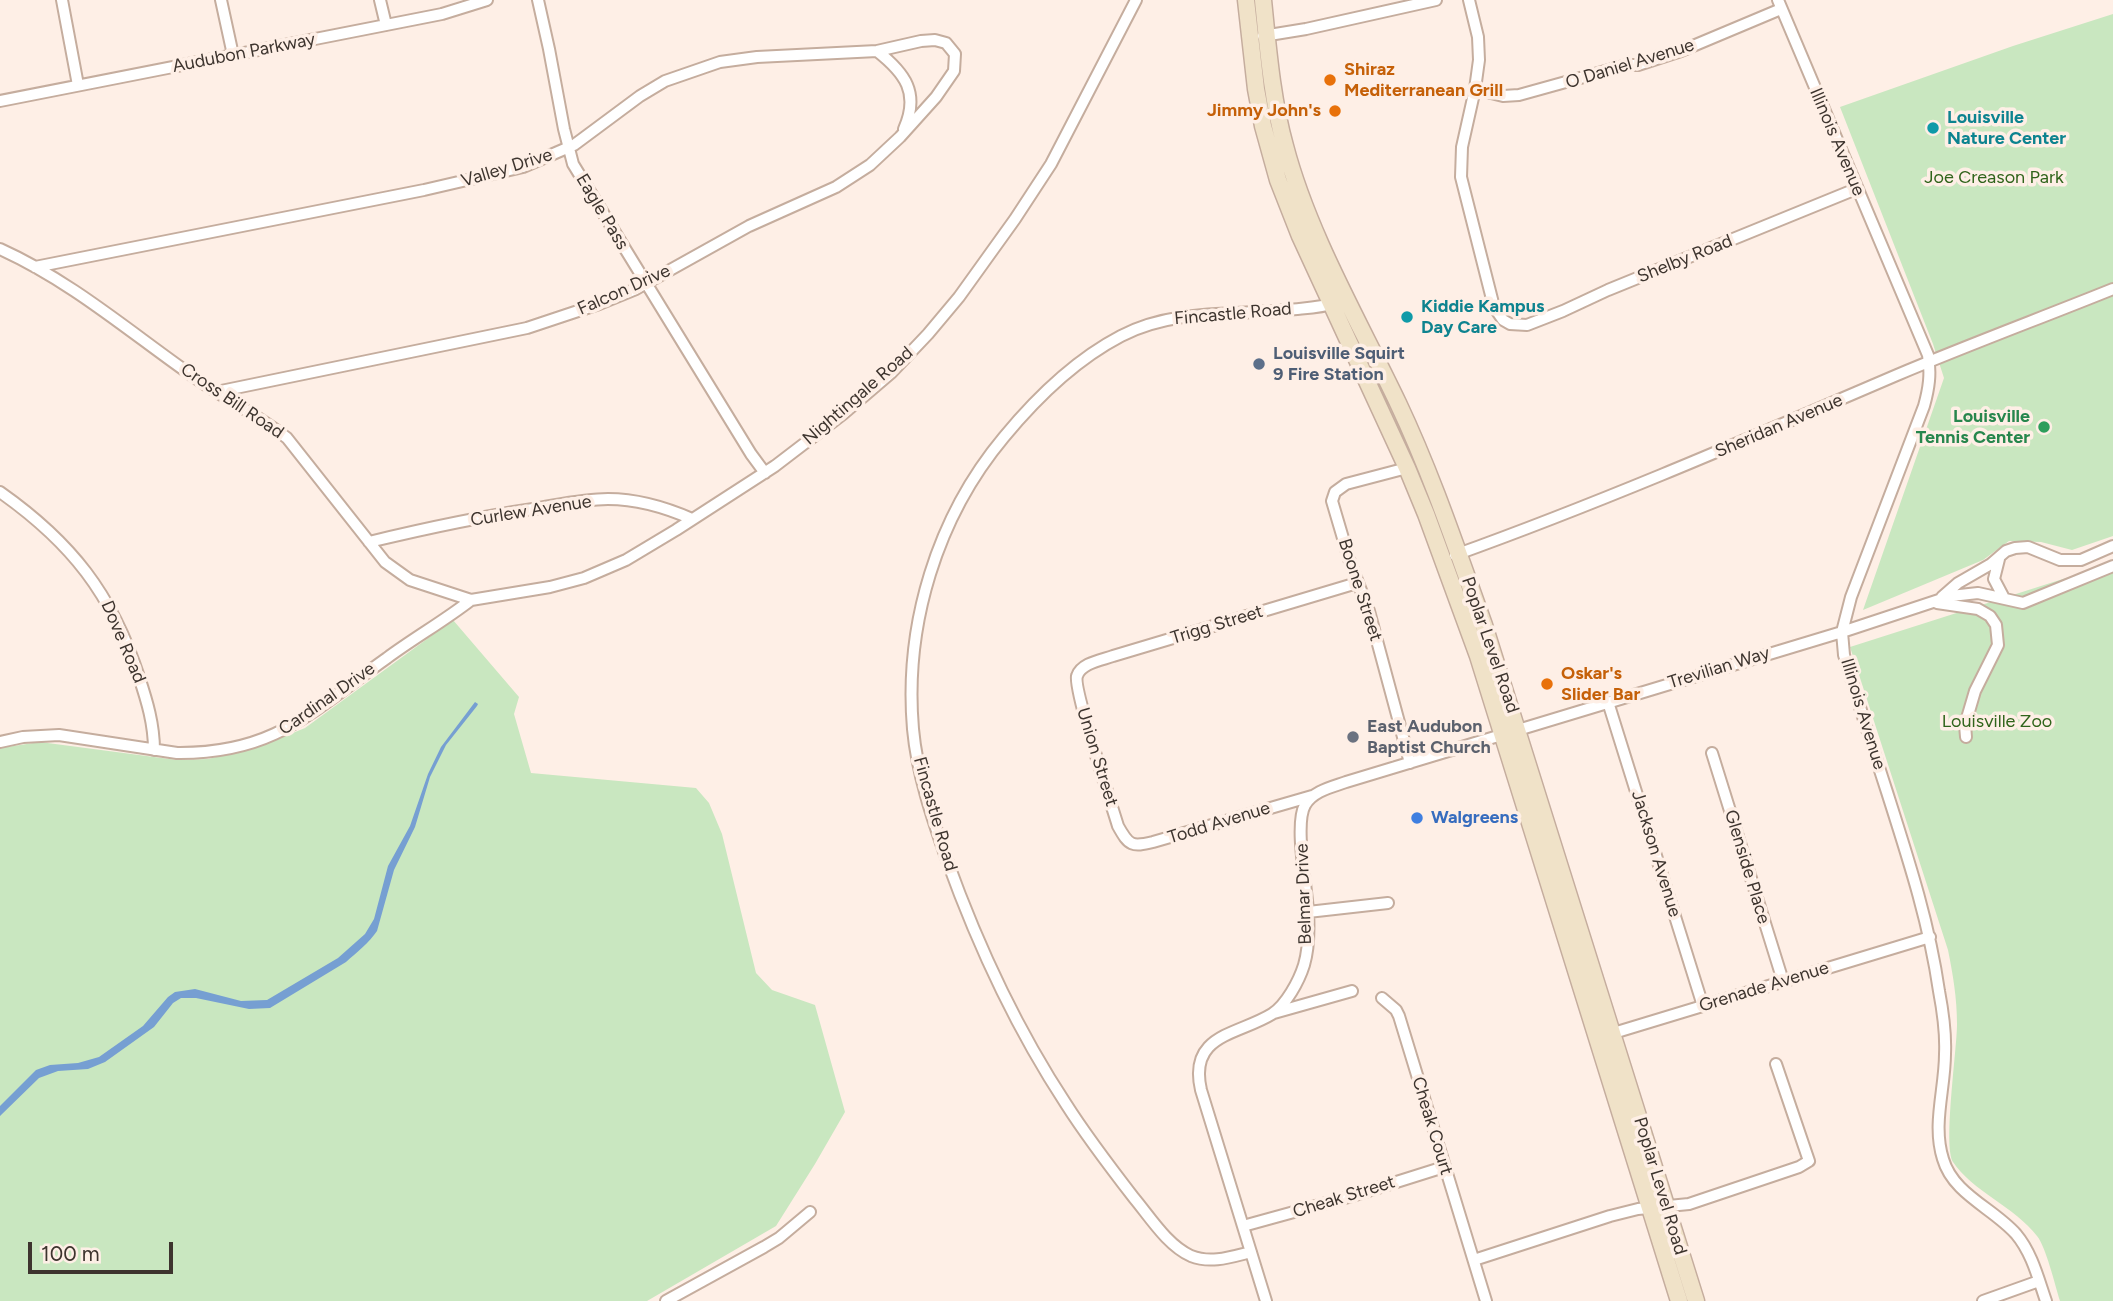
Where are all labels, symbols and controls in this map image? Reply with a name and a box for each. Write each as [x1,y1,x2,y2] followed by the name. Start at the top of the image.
[171,29,317,77] street label: Audubon Parkway
[1563,34,1697,94] street label: O Daniel Avenue
[1344,59,1503,102] place label: Shiraz Mediterranean Grill
[1322,72,1338,88] marker: Shiraz Mediterranean Grill
[1805,85,1869,199] street label: Illinois Avenue
[1207,100,1321,122] place label: Jimmy John's
[1327,103,1343,119] marker: Jimmy John's
[1947,107,2066,150] place label: Louisville Nature Center
[1925,120,1941,136] marker: Louisville Nature Center
[459,144,555,192] street label: Valley Drive
[1924,167,2064,189] park label: Joe Creason Park
[571,170,633,254] street label: Eagle Pass
[1634,230,1736,288] street label: Shelby Road
[574,260,674,320] street label: Falcon Drive
[1421,296,1544,338] place label: Kiddie Kampus Day Care
[1173,298,1293,330] street label: Fincastle Road
[1399,309,1415,325] marker: Kiddie Kampus Day Care
[798,342,918,450] street label: Nightingale Road
[1273,343,1405,386] place label: Louisville Squirt 9 Fire Station
[1251,356,1267,372] marker: Louisville Squirt 9 Fire Station
[176,359,288,443] street label: Cross Bill Road
[1712,389,1846,463] street label: Sheridan Avenue
[1916,406,2030,448] place label: Louisville Tennis Center
[2036,419,2052,435] marker: Louisville Tennis Center
[469,491,593,531] street label: Curlew Avenue
[1333,536,1387,644] street label: Boone Street
[1457,574,1523,716] street label: Poplar Level Road
[96,598,150,686] street label: Dove Road
[1168,601,1266,649] street label: Trigg Street
[1666,642,1772,694] street label: Trevilian Way
[1836,656,1890,772] street label: Illinois Avenue
[275,658,379,740] street label: Cardinal Drive
[1561,663,1640,706] place label: Oskar's Slider Bar
[1539,676,1555,692] marker: Oskar's Slider Bar
[1072,705,1122,809] street label: Union Street
[1942,711,2052,733] park label: Louisville Zoo
[1367,716,1491,758] place label: East Audubon Baptist Church
[1345,729,1361,745] marker: East Audubon Baptist Church
[908,754,962,874] street label: Fincastle Road
[1627,788,1685,920] street label: Jackson Avenue
[1165,797,1273,849] street label: Todd Avenue
[1431,807,1518,829] place label: Walgreens
[1719,807,1775,927] street label: Glenside Place
[1409,810,1425,826] marker: Walgreens
[1291,843,1317,945] street label: Belmar Drive
[1697,957,1831,1017] street label: Grenade Avenue
[1407,1074,1457,1178] street label: Cheak Court
[1629,1115,1691,1257] street label: Poplar Level Road
[1290,1171,1398,1223] street label: Cheak Street
[32,1228,177,1272] scale bar
[41,1241,100,1266] text: 100 m

